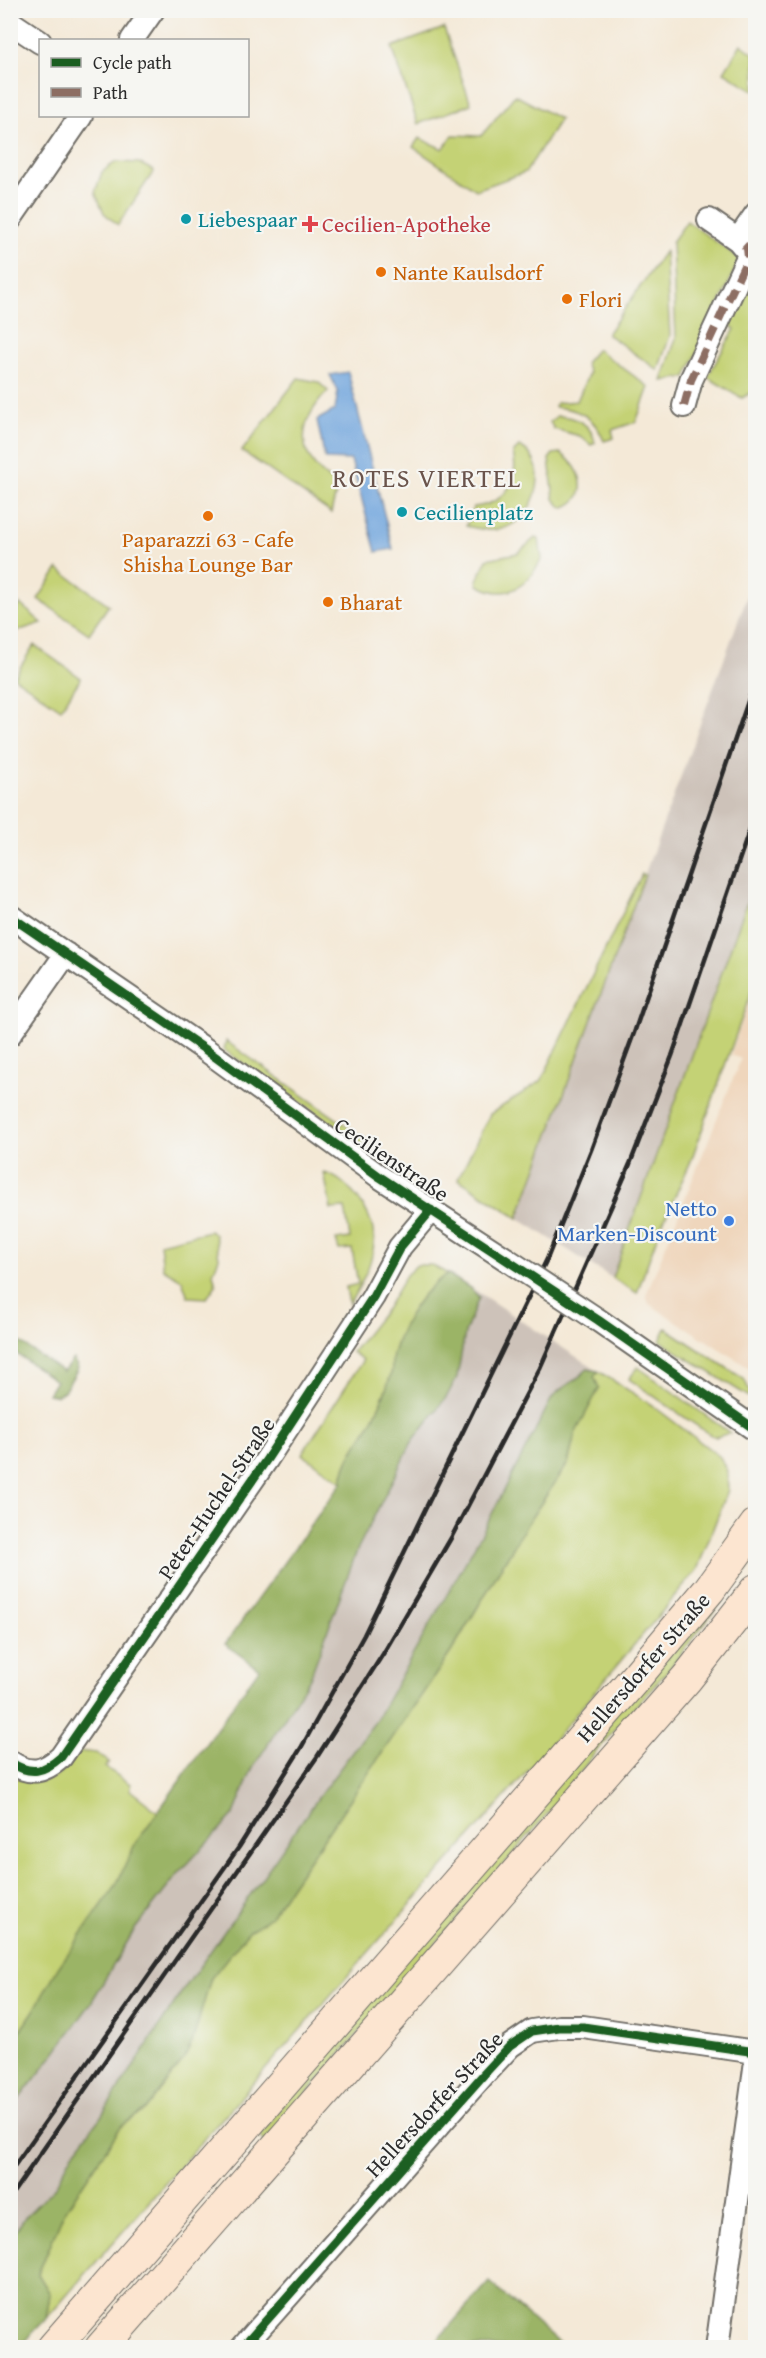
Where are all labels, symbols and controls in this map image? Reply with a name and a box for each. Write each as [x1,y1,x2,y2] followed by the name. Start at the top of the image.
[39,39,249,117] legend
[93,49,172,76] text: Cycle path
[93,79,128,106] text: Path
[198,203,297,235] place label: Liebespaar
[322,208,491,240] place label: Cecilien-Apotheke
[179,212,193,226] marker: Liebespaar
[303,217,317,231] marker: Cecilien-Apotheke
[393,256,545,288] place label: Nante Kaulsdorf
[374,265,388,279] marker: Nante Kaulsdorf
[579,283,622,315] place label: Flori
[560,292,574,306] marker: Flori
[332,458,522,497] district label: ROTES VIERTEL
[414,496,533,528] place label: Cecilienplatz
[395,505,409,519] marker: Cecilienplatz
[201,509,215,523] marker: Paparazzi 63 - Cafe Shisha Lounge Bar
[122,523,294,580] place label: Paparazzi 63 - Cafe Shisha Lounge Bar
[340,586,402,618] place label: Bharat
[321,595,335,609] marker: Bharat
[328,1109,456,1209] street label: Cecilienstraße
[557,1192,717,1249] place label: Netto Marken-Discount
[722,1214,736,1228] marker: Netto Marken-Discount
[150,1410,282,1586] street label: Peter-Huchel-Straße
[569,1585,717,1749] street label: Hellersdorfer Straße
[358,2024,510,2184] street label: Hellersdorfer Straße

